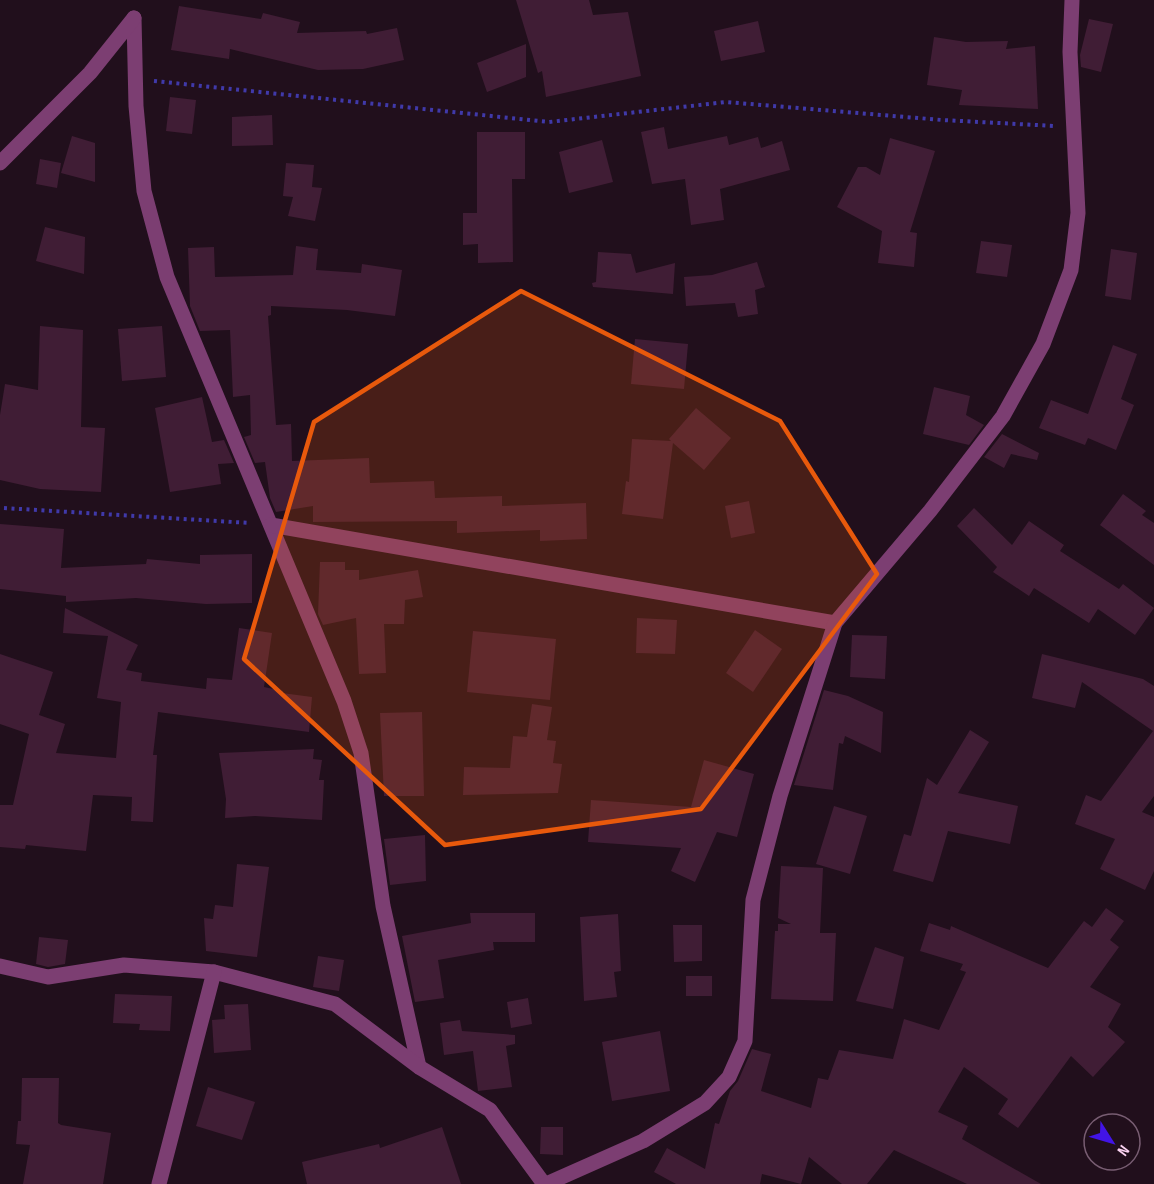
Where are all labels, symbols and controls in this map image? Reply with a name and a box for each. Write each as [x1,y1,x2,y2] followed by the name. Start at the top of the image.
[1082,1112,1142,1172] north arrow
[1113,1141,1133,1159] text: N

